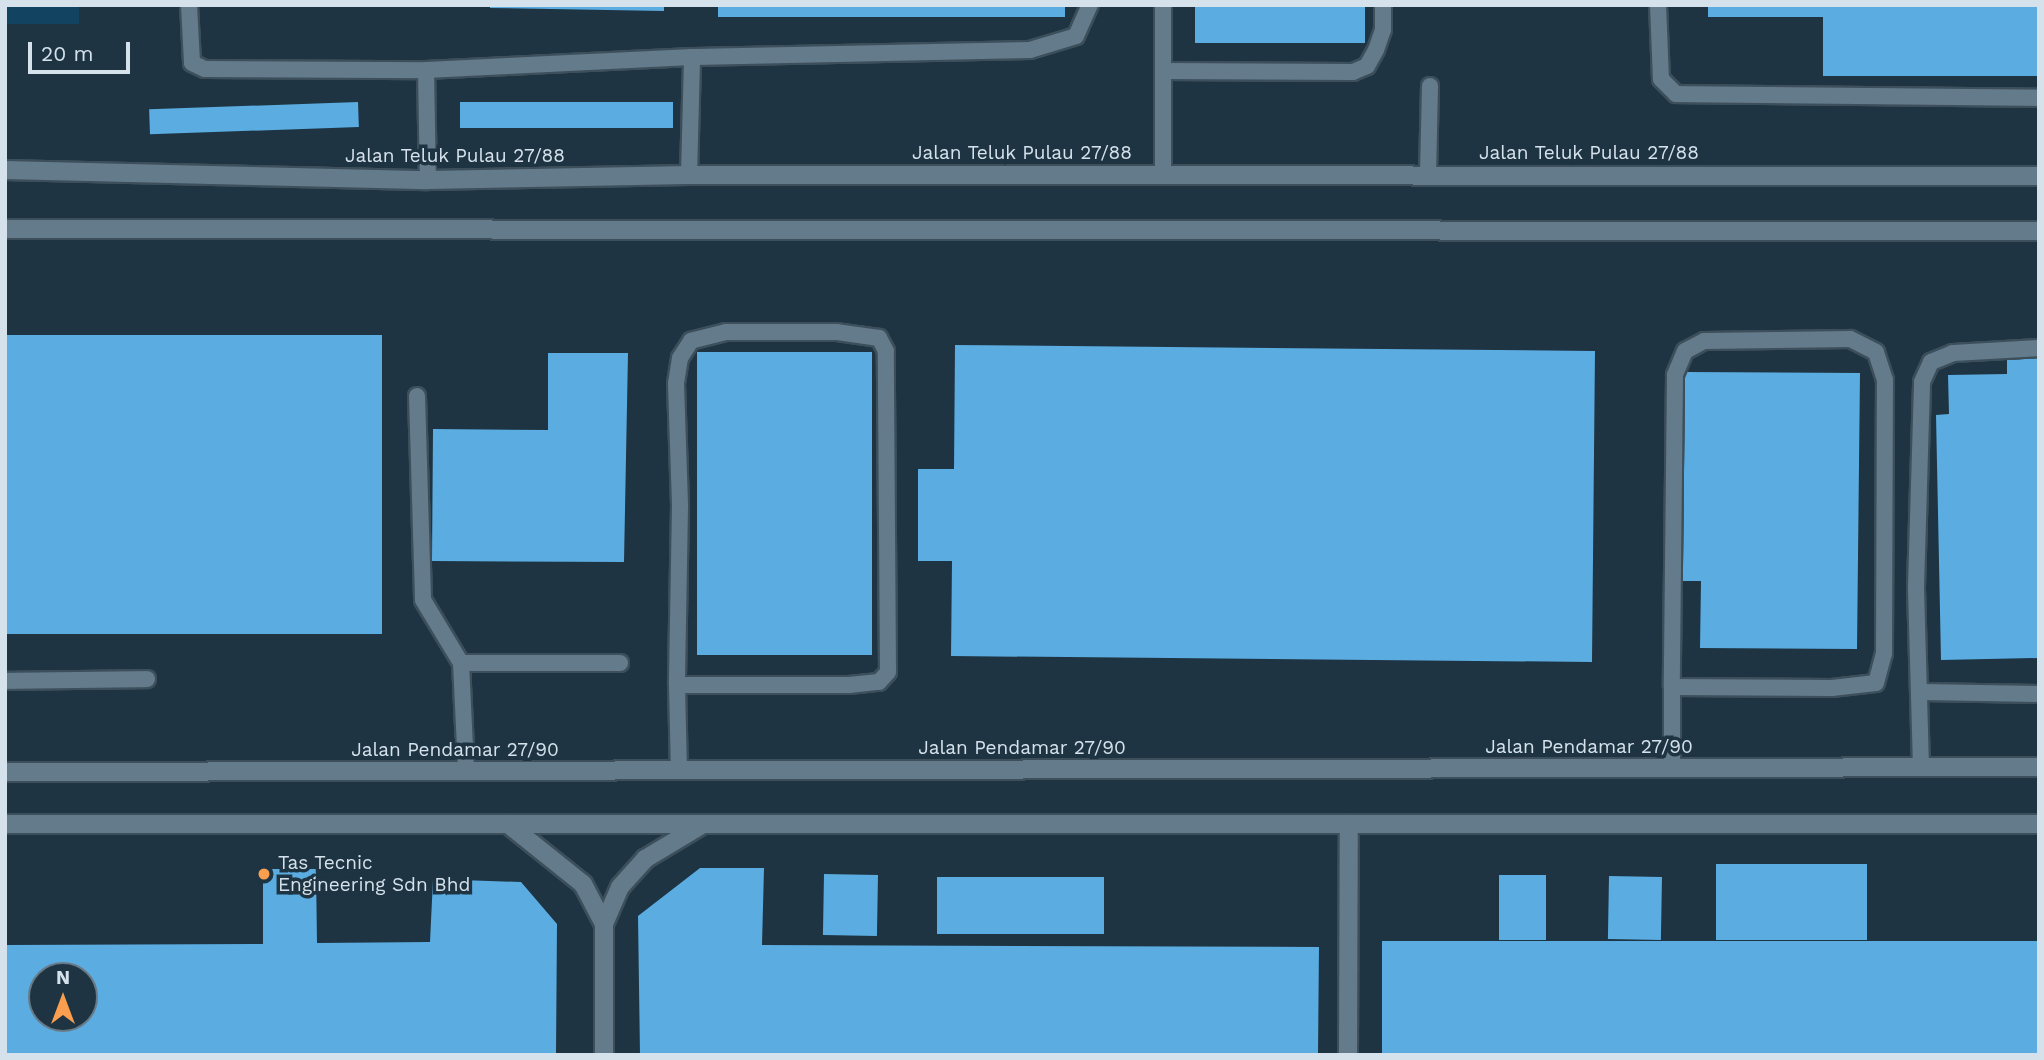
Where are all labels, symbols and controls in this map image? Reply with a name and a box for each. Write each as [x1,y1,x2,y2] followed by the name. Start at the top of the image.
[32,28,133,72] scale bar
[41,41,93,66] text: 20 m
[912,142,1132,164] street label: Jalan Teluk Pulau 27/88
[1479,142,1699,164] street label: Jalan Teluk Pulau 27/88
[345,145,565,167] street label: Jalan Teluk Pulau 27/88
[1485,736,1693,758] street label: Jalan Pendamar 27/90
[918,737,1126,759] street label: Jalan Pendamar 27/90
[351,739,559,761] street label: Jalan Pendamar 27/90
[278,852,470,896] place label: Tas Tecnic Engineering Sdn Bhd
[256,866,272,882] marker: Tas Tecnic Engineering Sdn Bhd
[28,962,98,1032] north arrow
[56,966,70,989] text: N

